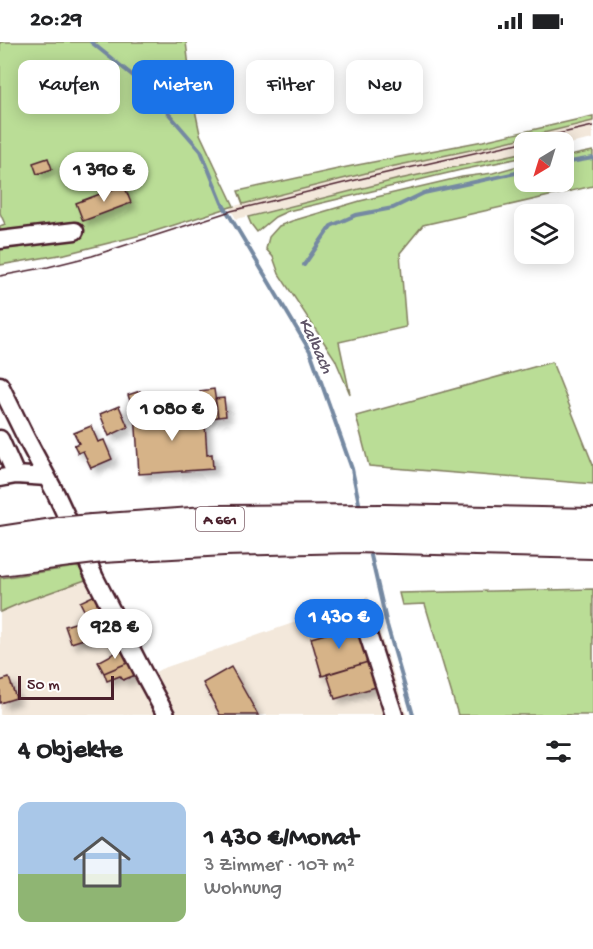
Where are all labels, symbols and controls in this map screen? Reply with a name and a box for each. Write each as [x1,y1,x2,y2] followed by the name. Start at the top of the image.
[30,8,82,34] text: 20:29
[18,60,120,114] chip: Kaufen
[132,60,234,114] chip: Mieten
[246,60,334,114] chip: Filter
[346,60,423,114] chip: Neu
[514,132,574,192] north arrow
[514,132,574,264] map controls
[49,152,159,203] pin: 1 390 €
[73,160,135,183] text: 1 390 €
[514,204,574,264] button: layers
[293,315,337,378] water label: Kalbach
[117,391,227,442] pin: 1 080 €
[140,399,204,422] text: 1 080 €
[196,507,244,531] road number: A 661
[284,599,394,650] pin: 1 430 €
[309,607,369,630] text: 1 430 €
[73,609,157,660] pin: 928 €
[91,617,139,640] text: 928 €
[18,673,114,700] scale bar
[27,677,60,696] text: 50 m
[542,735,575,768] icon: filters
[18,736,122,767] text: 4 Objekte
[204,824,358,855] text: 1 430 €/Monat
[66,826,138,898] icon: home
[204,855,355,878] text: 3 Zimmer · 107 m²
[204,878,282,901] text: Wohnung

